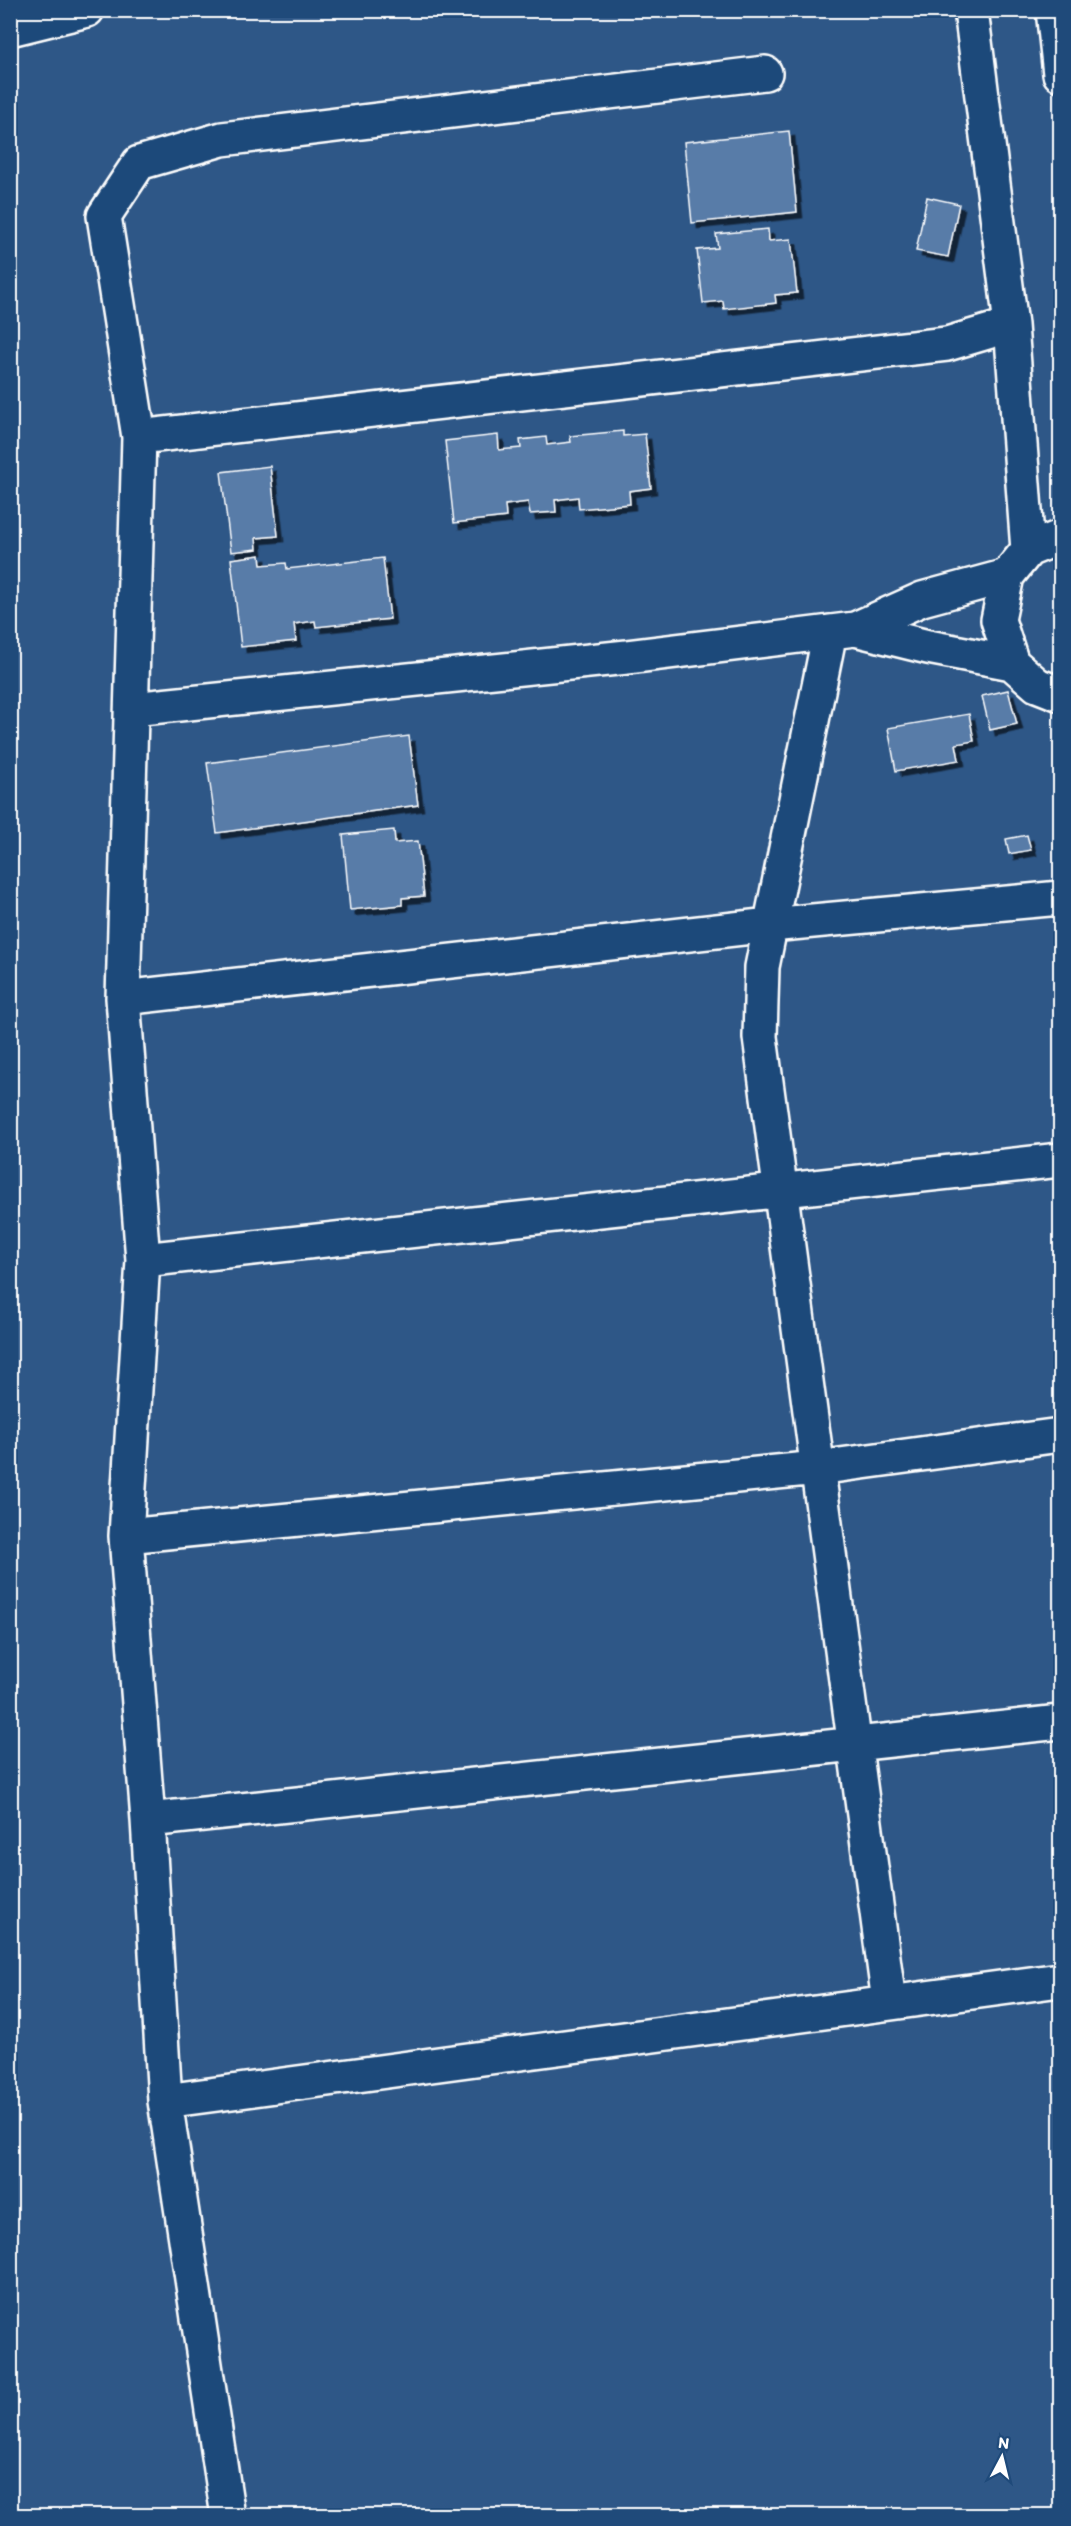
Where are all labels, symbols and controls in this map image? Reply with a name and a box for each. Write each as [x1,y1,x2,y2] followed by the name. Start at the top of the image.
[972,2427,1032,2487] north arrow
[997,2433,1010,2453] text: N

